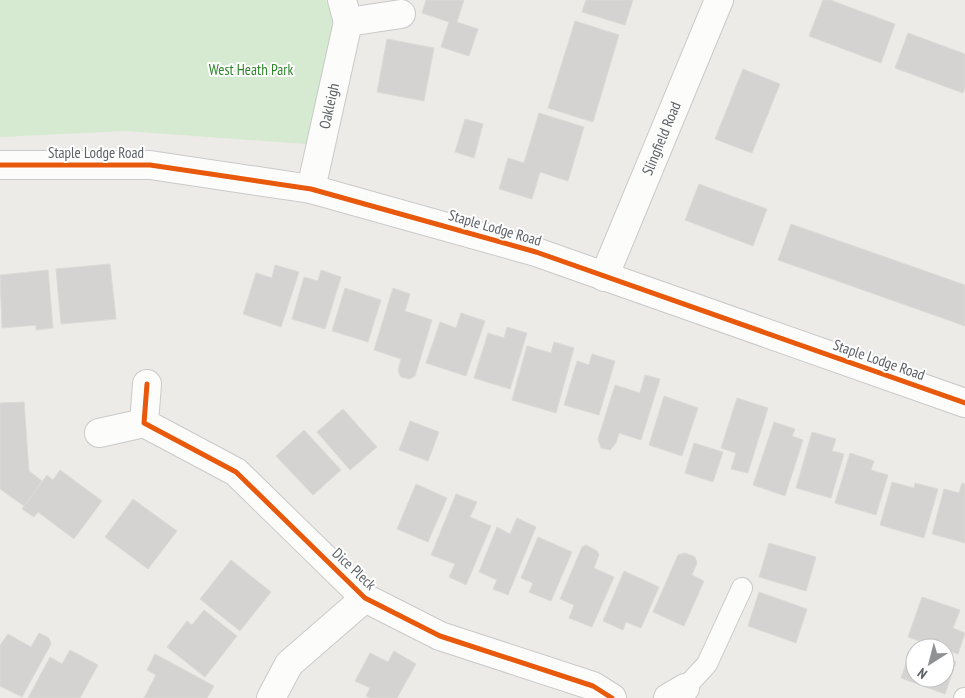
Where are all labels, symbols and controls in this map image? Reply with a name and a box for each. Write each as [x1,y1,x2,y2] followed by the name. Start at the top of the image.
[209,60,293,79] park label: West Heath Park
[315,81,343,130] street label: Oakleigh
[637,99,685,178] street label: Slingfield Road
[48,143,144,162] street label: Staple Lodge Road
[446,205,544,250] street label: Staple Lodge Road
[831,335,928,384] street label: Staple Lodge Road
[328,544,380,594] street label: Dice Pleck
[905,638,955,688] north arrow
[914,664,931,683] text: N

